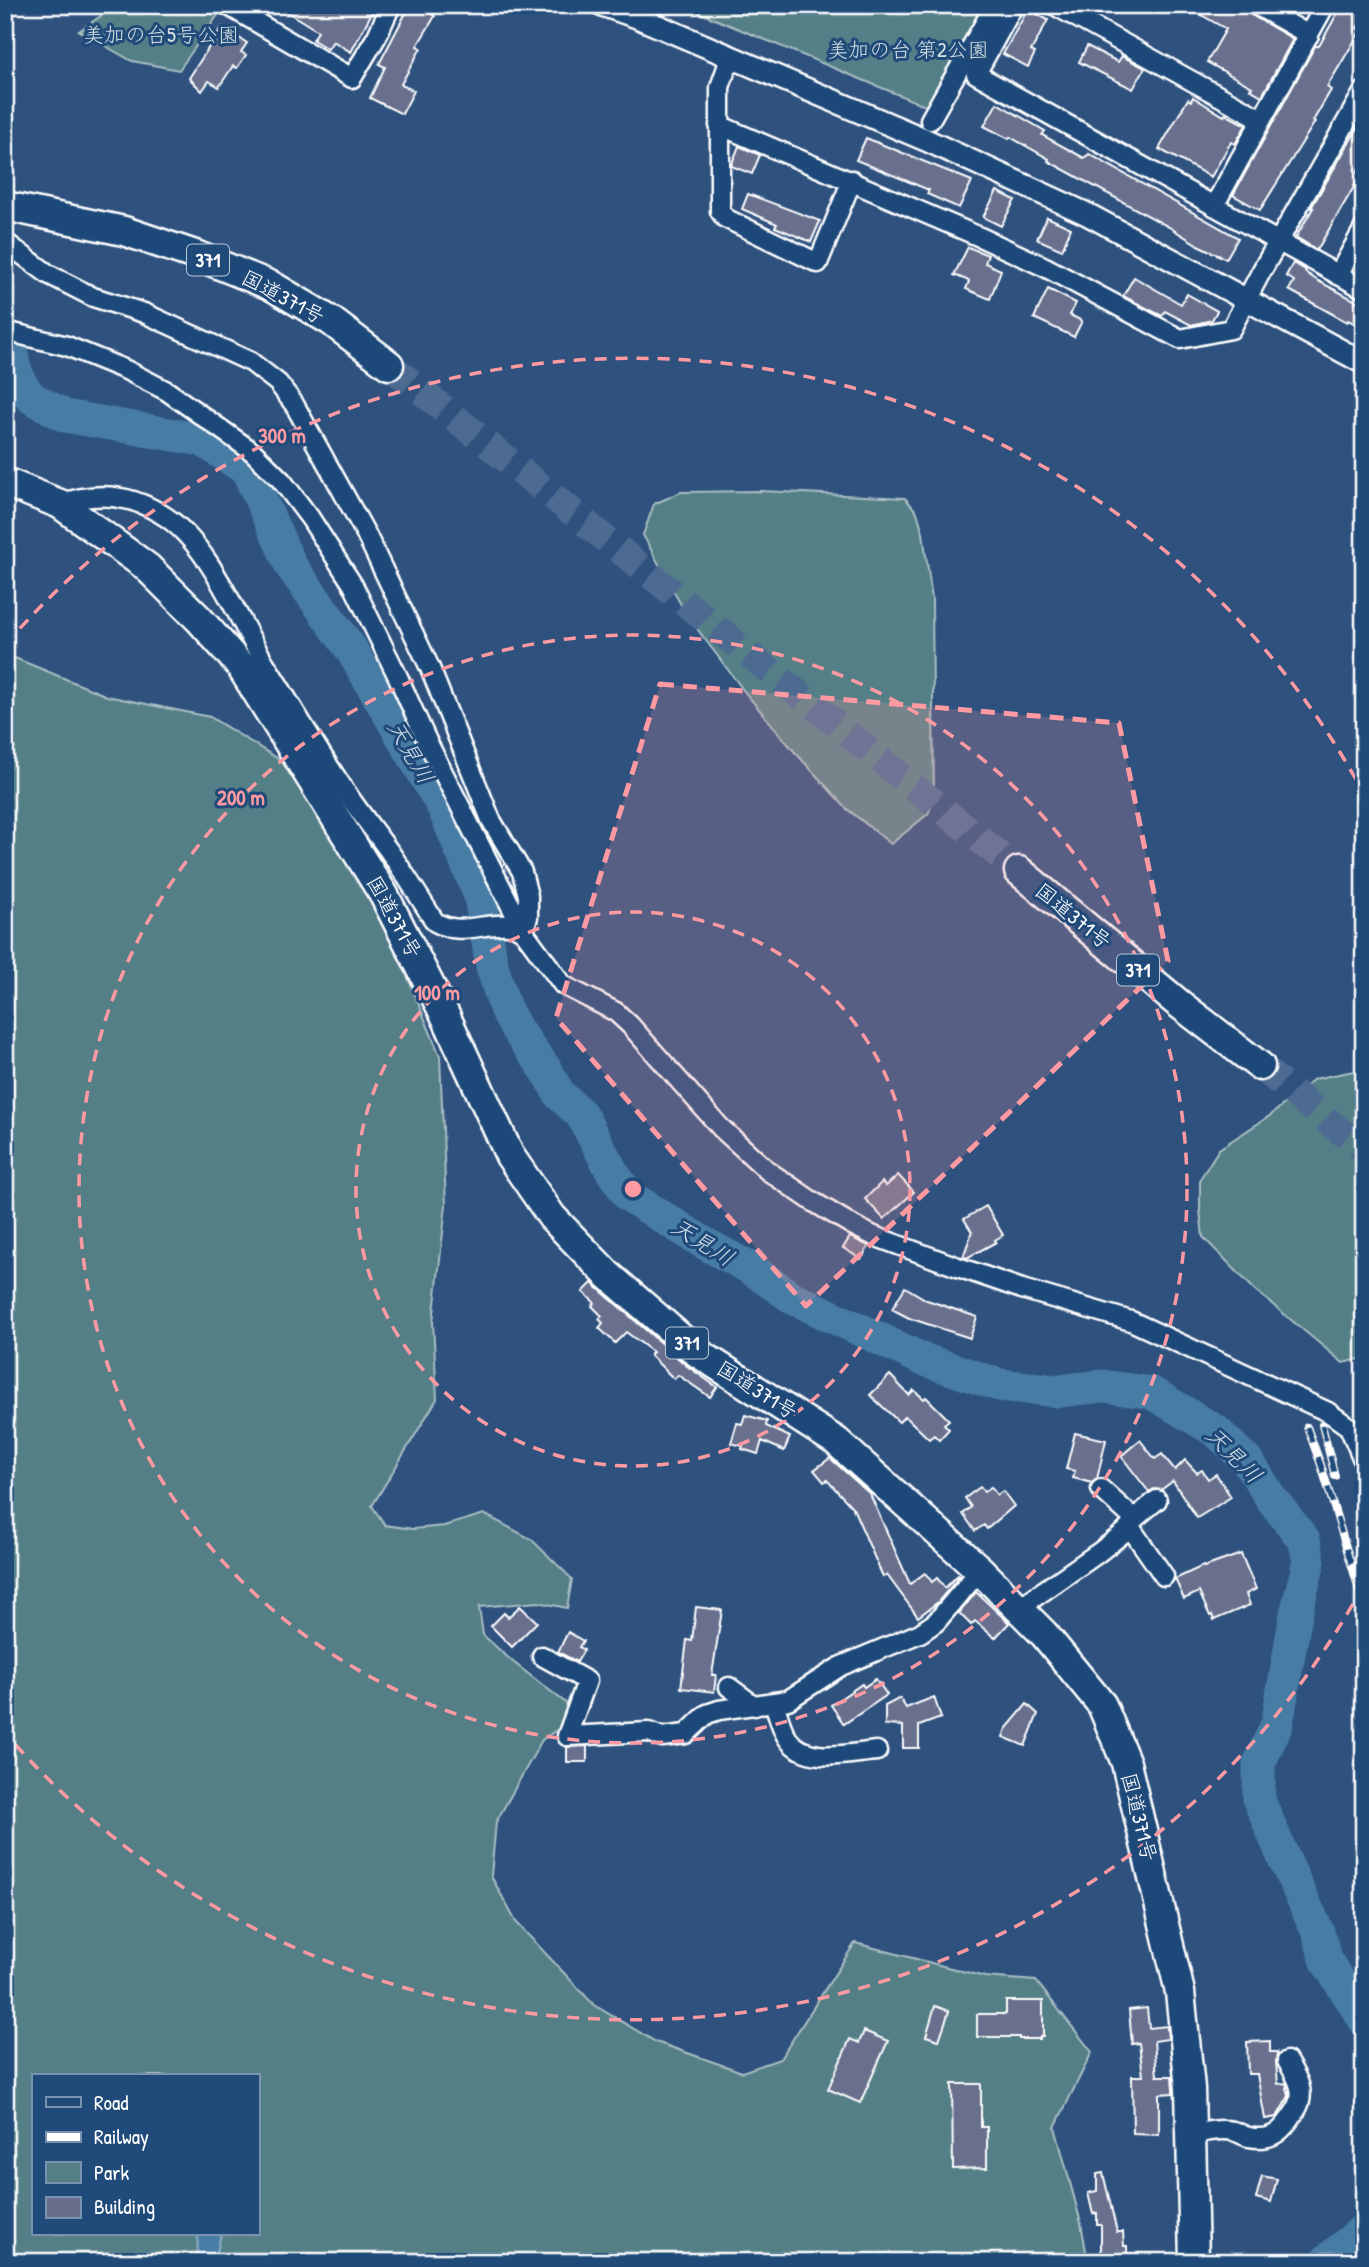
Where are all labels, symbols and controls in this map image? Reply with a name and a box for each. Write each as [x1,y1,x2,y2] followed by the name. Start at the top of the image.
[83,20,239,49] park label: 美加の台5号公園
[827,35,989,64] park label: 美加の台 第2公園
[187,244,229,276] road number: 371
[237,263,330,331] street label: 国道371号
[258,421,306,450] text: 300 m
[381,714,442,789] water label: 天見川
[217,783,265,812] text: 200 m
[360,870,429,963] street label: 国道371号
[1029,876,1118,955] street label: 国道371号
[1117,954,1159,986] road number: 371
[414,978,460,1007] text: 100 m
[621,1177,645,1201] centre of rings
[666,1210,741,1273] water label: 天見川
[666,1328,708,1358] road number: 371
[711,1353,803,1426] street label: 国道371号
[1199,1419,1270,1490] water label: 天見川
[1114,1769,1164,1864] street label: 国道371号
[32,2074,259,2236] legend
[94,2088,128,2117] text: Road
[94,2122,149,2151] text: Railway
[94,2158,129,2187] text: Park
[94,2192,155,2221] text: Building

